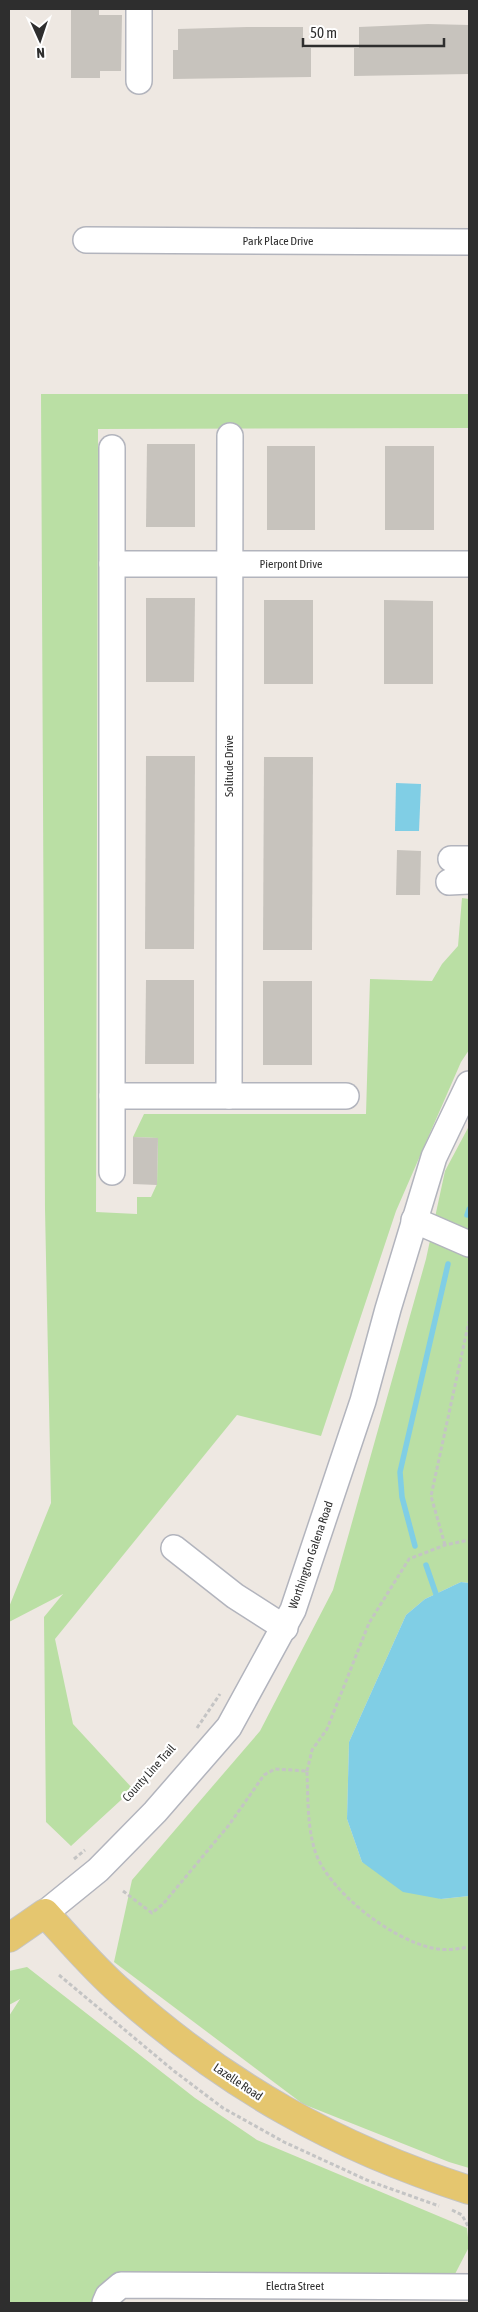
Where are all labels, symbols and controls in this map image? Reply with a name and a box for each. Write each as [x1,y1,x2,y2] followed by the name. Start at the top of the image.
[15,15,65,65] north arrow
[303,15,444,47] scale bar
[310,24,337,41] text: 50 m
[36,45,45,61] text: N
[242,234,314,248] street label: Park Place Drive
[260,557,322,571] street label: Pierpont Drive
[222,735,236,797] street label: Solitude Drive
[286,1499,336,1611] street label: Worthington Galena Road
[120,1741,179,1805] street label: County Line Trail
[211,2061,265,2103] street label: Lazelle Road
[266,2279,325,2293] street label: Electra Street

